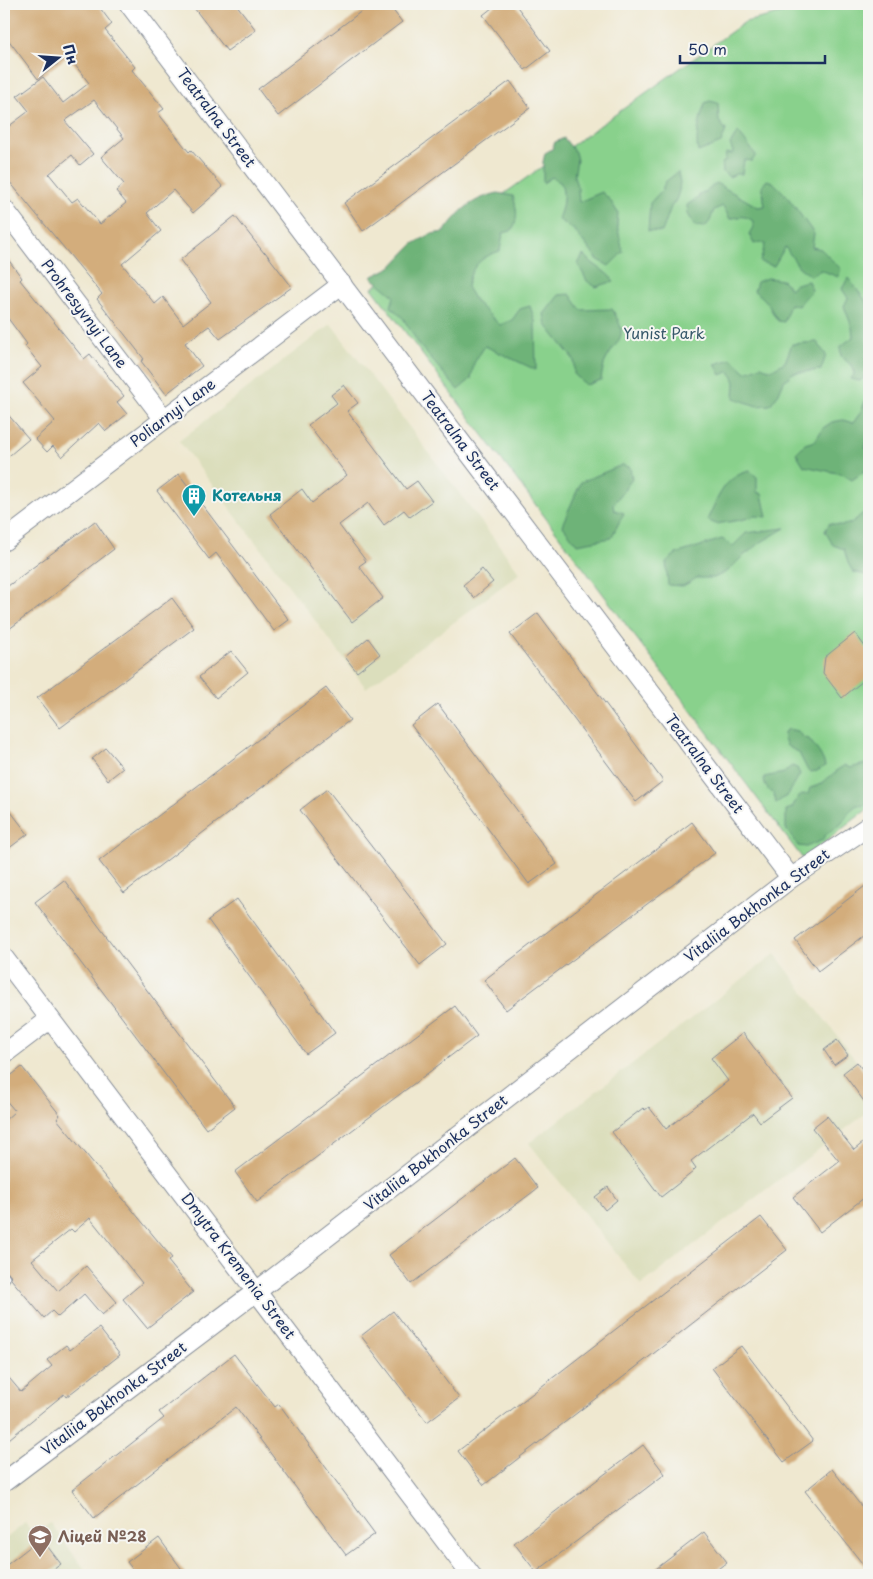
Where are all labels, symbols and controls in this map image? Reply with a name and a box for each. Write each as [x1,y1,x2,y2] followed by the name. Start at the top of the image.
[32,32,82,82] north arrow
[680,32,826,64] scale bar
[688,37,727,60] text: 50 m
[58,41,84,67] text: Пн
[172,63,262,172] street label: Teatralna Street
[36,254,134,373] street label: Prohresyvnyi Lane
[623,321,705,344] park label: Yunist Park
[124,372,220,452] street label: Poliarnyi Lane
[416,386,506,495] street label: Teatralna Street
[181,483,207,517] building icon: Котельня
[212,483,282,506] place label: Котельня
[660,709,750,818] street label: Teatralna Street
[678,842,834,967] street label: Vitaliia Bokhonka Street
[358,1088,512,1215] street label: Vitaliia Bokhonka Street
[176,1187,302,1343] street label: Dmytra Kremenia Street
[35,1335,191,1460] street label: Vitaliia Bokhonka Street
[27,1524,53,1558] school or university icon: Ліцей №28
[58,1524,147,1547] place label: Ліцей №28

